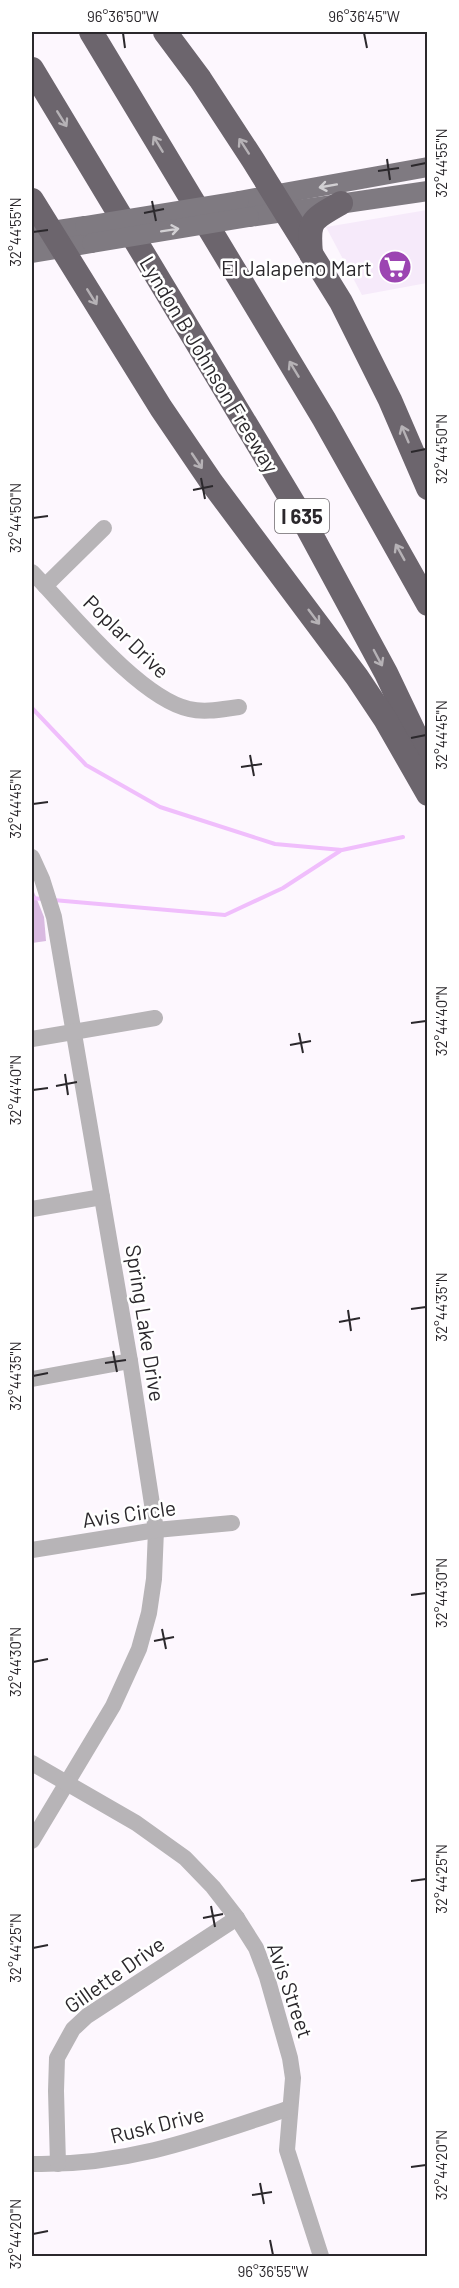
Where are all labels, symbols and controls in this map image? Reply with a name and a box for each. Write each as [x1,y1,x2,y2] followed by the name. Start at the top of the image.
[87,7,159,25] text: 96°36'50"W
[328,7,400,25] text: 96°36'45"W
[57,110,69,127] one-way arrow
[432,128,450,198] text: 32°44'55"N
[151,136,163,153] one-way arrow
[238,138,250,155] one-way arrow
[319,181,339,192] one-way arrow
[6,197,24,267] text: 32°44'55"N
[160,224,180,235] one-way arrow
[377,249,413,285] supermarket icon: El Jalapeno Mart
[135,251,285,477] street label: Lyndon B Johnson Freeway
[221,255,372,280] place label: El Jalapeno Mart
[86,288,98,305] one-way arrow
[287,361,299,378] one-way arrow
[432,414,450,484] text: 32°44'50"N
[399,425,410,443] one-way arrow
[192,452,204,469] one-way arrow
[6,483,24,553] text: 32°44'50"N
[275,499,329,533] road number: I 635
[394,544,406,561] one-way arrow
[79,589,175,683] street label: Poplar Drive
[308,609,320,625] one-way arrow
[373,649,384,667] one-way arrow
[432,700,450,770] text: 32°44'45"N
[6,769,24,839] text: 32°44'45"N
[432,986,450,1056] text: 32°44'40"N
[6,1055,24,1125] text: 32°44'40"N
[121,1243,171,1403] street label: Spring Lake Drive
[432,1272,450,1342] text: 32°44'35"N
[6,1341,24,1411] text: 32°44'35"N
[81,1494,177,1532] street label: Avis Circle
[432,1558,450,1628] text: 32°44'30"N
[6,1627,24,1697] text: 32°44'30"N
[432,1844,450,1914] text: 32°44'25"N
[6,1913,24,1983] text: 32°44'25"N
[59,1930,169,2018] street label: Gillette Drive
[263,1939,319,2041] street label: Avis Street
[108,2100,206,2148] street label: Rusk Drive
[432,2130,450,2200] text: 32°44'20"N
[6,2199,24,2269] text: 32°44'20"N
[237,2262,309,2280] text: 96°36'55"W

